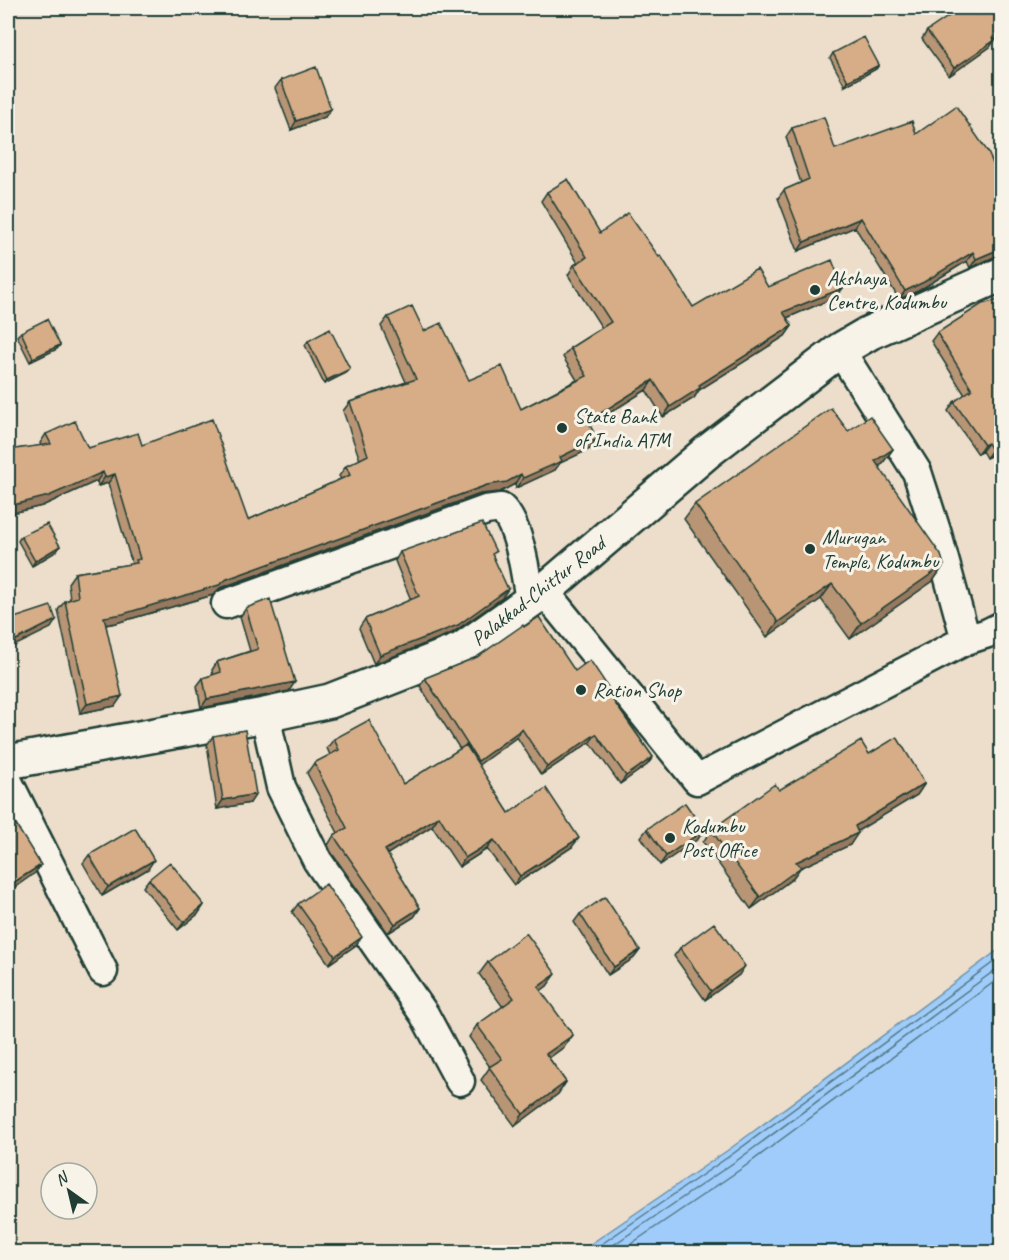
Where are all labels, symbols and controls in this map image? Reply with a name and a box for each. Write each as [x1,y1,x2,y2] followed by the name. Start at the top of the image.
[827,265,948,315] place label: Akshaya Centre, Kodumbu
[808,283,822,297] marker: Akshaya Centre, Kodumbu
[574,403,672,453] place label: State Bank of India ATM
[555,421,569,435] marker: State Bank of India ATM
[822,524,940,574] place label: Murugan Temple, Kodumbu
[466,528,613,651] street label: Palakkad-Chittur Road
[803,542,817,556] marker: Murugan Temple, Kodumbu
[593,677,682,703] place label: Ration Shop
[574,683,588,697] marker: Ration Shop
[682,813,759,863] place label: Kodumbu Post Office
[663,831,677,845] marker: Kodumbu Post Office
[39,1161,99,1221] north arrow
[51,1167,73,1190] text: N

